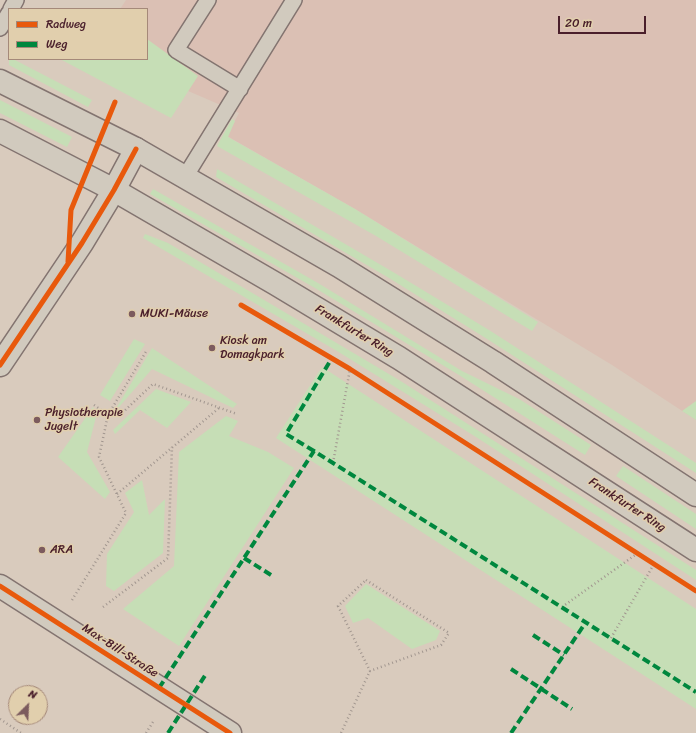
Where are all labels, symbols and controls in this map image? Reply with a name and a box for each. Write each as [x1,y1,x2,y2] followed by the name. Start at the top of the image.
[8,8,148,60] legend
[560,8,648,34] scale bar
[565,12,592,34] text: 20 m
[46,13,86,35] text: Radweg
[46,33,67,55] text: Weg
[312,302,396,360] street label: Frankfurter Ring
[140,307,208,321] place label: MUKI-Mäuse
[127,309,137,319] marker: MUKI-Mäuse
[220,334,285,362] place label: Kiosk am Domagkpark
[207,343,217,353] marker: Kiosk am Domagkpark
[45,406,123,434] place label: Physiotherapie Jugelt
[32,415,42,425] marker: Physiotherapie Jugelt
[586,475,668,535] street label: Frankfurter Ring
[50,543,73,557] place label: ARA
[37,545,47,555] marker: ARA
[79,621,161,681] street label: Max-Bill-Straße
[25,684,40,705] text: N
[8,685,48,725] north arrow

